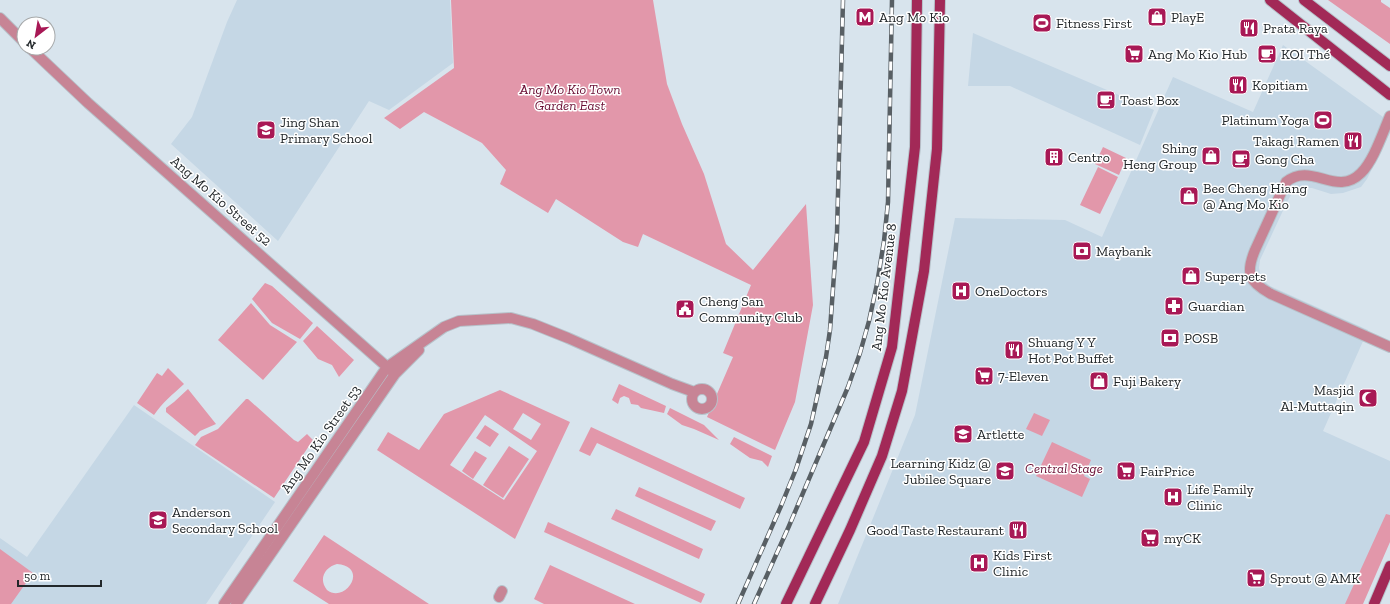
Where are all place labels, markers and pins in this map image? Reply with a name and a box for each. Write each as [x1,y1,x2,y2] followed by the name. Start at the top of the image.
[854,6,876,28] metro station icon: Ang Mo Kio
[1146,6,1168,28] shop icon: PlayE
[879,9,949,26] place label: Ang Mo Kio
[1171,9,1204,26] place label: PlayE
[1031,12,1053,34] sports icon: Fitness First
[1056,15,1133,32] place label: Fitness First
[1238,17,1260,39] restaurant icon: Prata Raya
[1263,20,1328,37] place label: Prata Raya
[1123,43,1145,65] supermarket icon: Ang Mo Kio Hub
[1256,43,1278,65] cafe icon: KOI Thé
[1148,46,1247,63] place label: Ang Mo Kio Hub
[1281,46,1331,63] place label: KOI Thé
[1227,74,1249,96] restaurant icon: Kopitiam
[1252,77,1307,94] place label: Kopitiam
[1095,89,1117,111] cafe icon: Toast Box
[1120,92,1179,109] place label: Toast Box
[1312,109,1334,131] sports icon: Platinum Yoga
[1222,112,1309,129] place label: Platinum Yoga
[280,114,373,147] place label: Jing Shan Primary School
[255,119,277,141] school or university icon: Jing Shan Primary School
[1342,130,1364,152] restaurant icon: Takagi Ramen
[1253,133,1339,150] place label: Takagi Ramen
[1123,140,1197,173] place label: Shing Heng Group
[1200,145,1222,167] shop icon: Shing Heng Group
[1043,146,1065,168] building icon: Centro
[1230,148,1252,170] cafe icon: Gong Cha
[1068,149,1110,166] place label: Centro
[1255,151,1315,168] place label: Gong Cha
[1203,180,1307,213] place label: Bee Cheng Hiang @ Ang Mo Kio
[1178,185,1200,207] shop icon: Bee Cheng Hiang @ Ang Mo Kio
[1071,240,1093,262] bank icon: Maybank
[1096,243,1152,260] place label: Maybank
[1180,265,1202,287] shop icon: Superpets
[1205,268,1266,285] place label: Superpets
[950,280,972,302] hospital icon: OneDoctors
[975,283,1048,300] place label: OneDoctors
[699,293,802,326] place label: Cheng San Community Club
[1163,295,1185,317] pharmacy icon: Guardian
[674,298,696,320] public building icon: Cheng San Community Club
[1188,298,1245,315] place label: Guardian
[1159,327,1181,349] bank icon: POSB
[1184,330,1218,347] place label: POSB
[1028,334,1114,367] place label: Shuang Y Y Hot Pot Buffet
[1003,339,1025,361] restaurant icon: Shuang Y Y Hot Pot Buffet
[973,365,995,387] supermarket icon: 7-Eleven
[998,368,1049,385] place label: 7-Eleven
[1088,370,1110,392] shop icon: Fuji Bakery
[1113,373,1182,390] place label: Fuji Bakery
[1280,382,1354,415] place label: Masjid Al-Muttaqin
[1357,387,1379,409] mosque icon: Masjid Al-Muttaqin
[952,423,974,445] school or university icon: Artlette
[977,426,1025,443] place label: Artlette
[890,455,991,488] place label: Learning Kidz @ Jubilee Square
[994,460,1016,482] school or university icon: Learning Kidz @ Jubilee Square
[1115,460,1137,482] supermarket icon: FairPrice
[1140,463,1195,480] place label: FairPrice
[1187,481,1255,514] place label: Life Family Clinic
[1162,486,1184,508] hospital icon: Life Family Clinic
[172,504,278,537] place label: Anderson Secondary School
[147,509,169,531] school or university icon: Anderson Secondary School
[1007,519,1029,541] restaurant icon: Good Taste Restaurant
[866,522,1005,539] place label: Good Taste Restaurant
[1139,527,1161,549] supermarket icon: myCK
[1164,530,1201,547] place label: myCK
[993,547,1053,580] place label: Kids First Clinic
[968,552,990,574] hospital icon: Kids First Clinic
[1245,567,1267,589] supermarket icon: Sprout @ AMK
[1270,570,1360,587] place label: Sprout @ AMK

